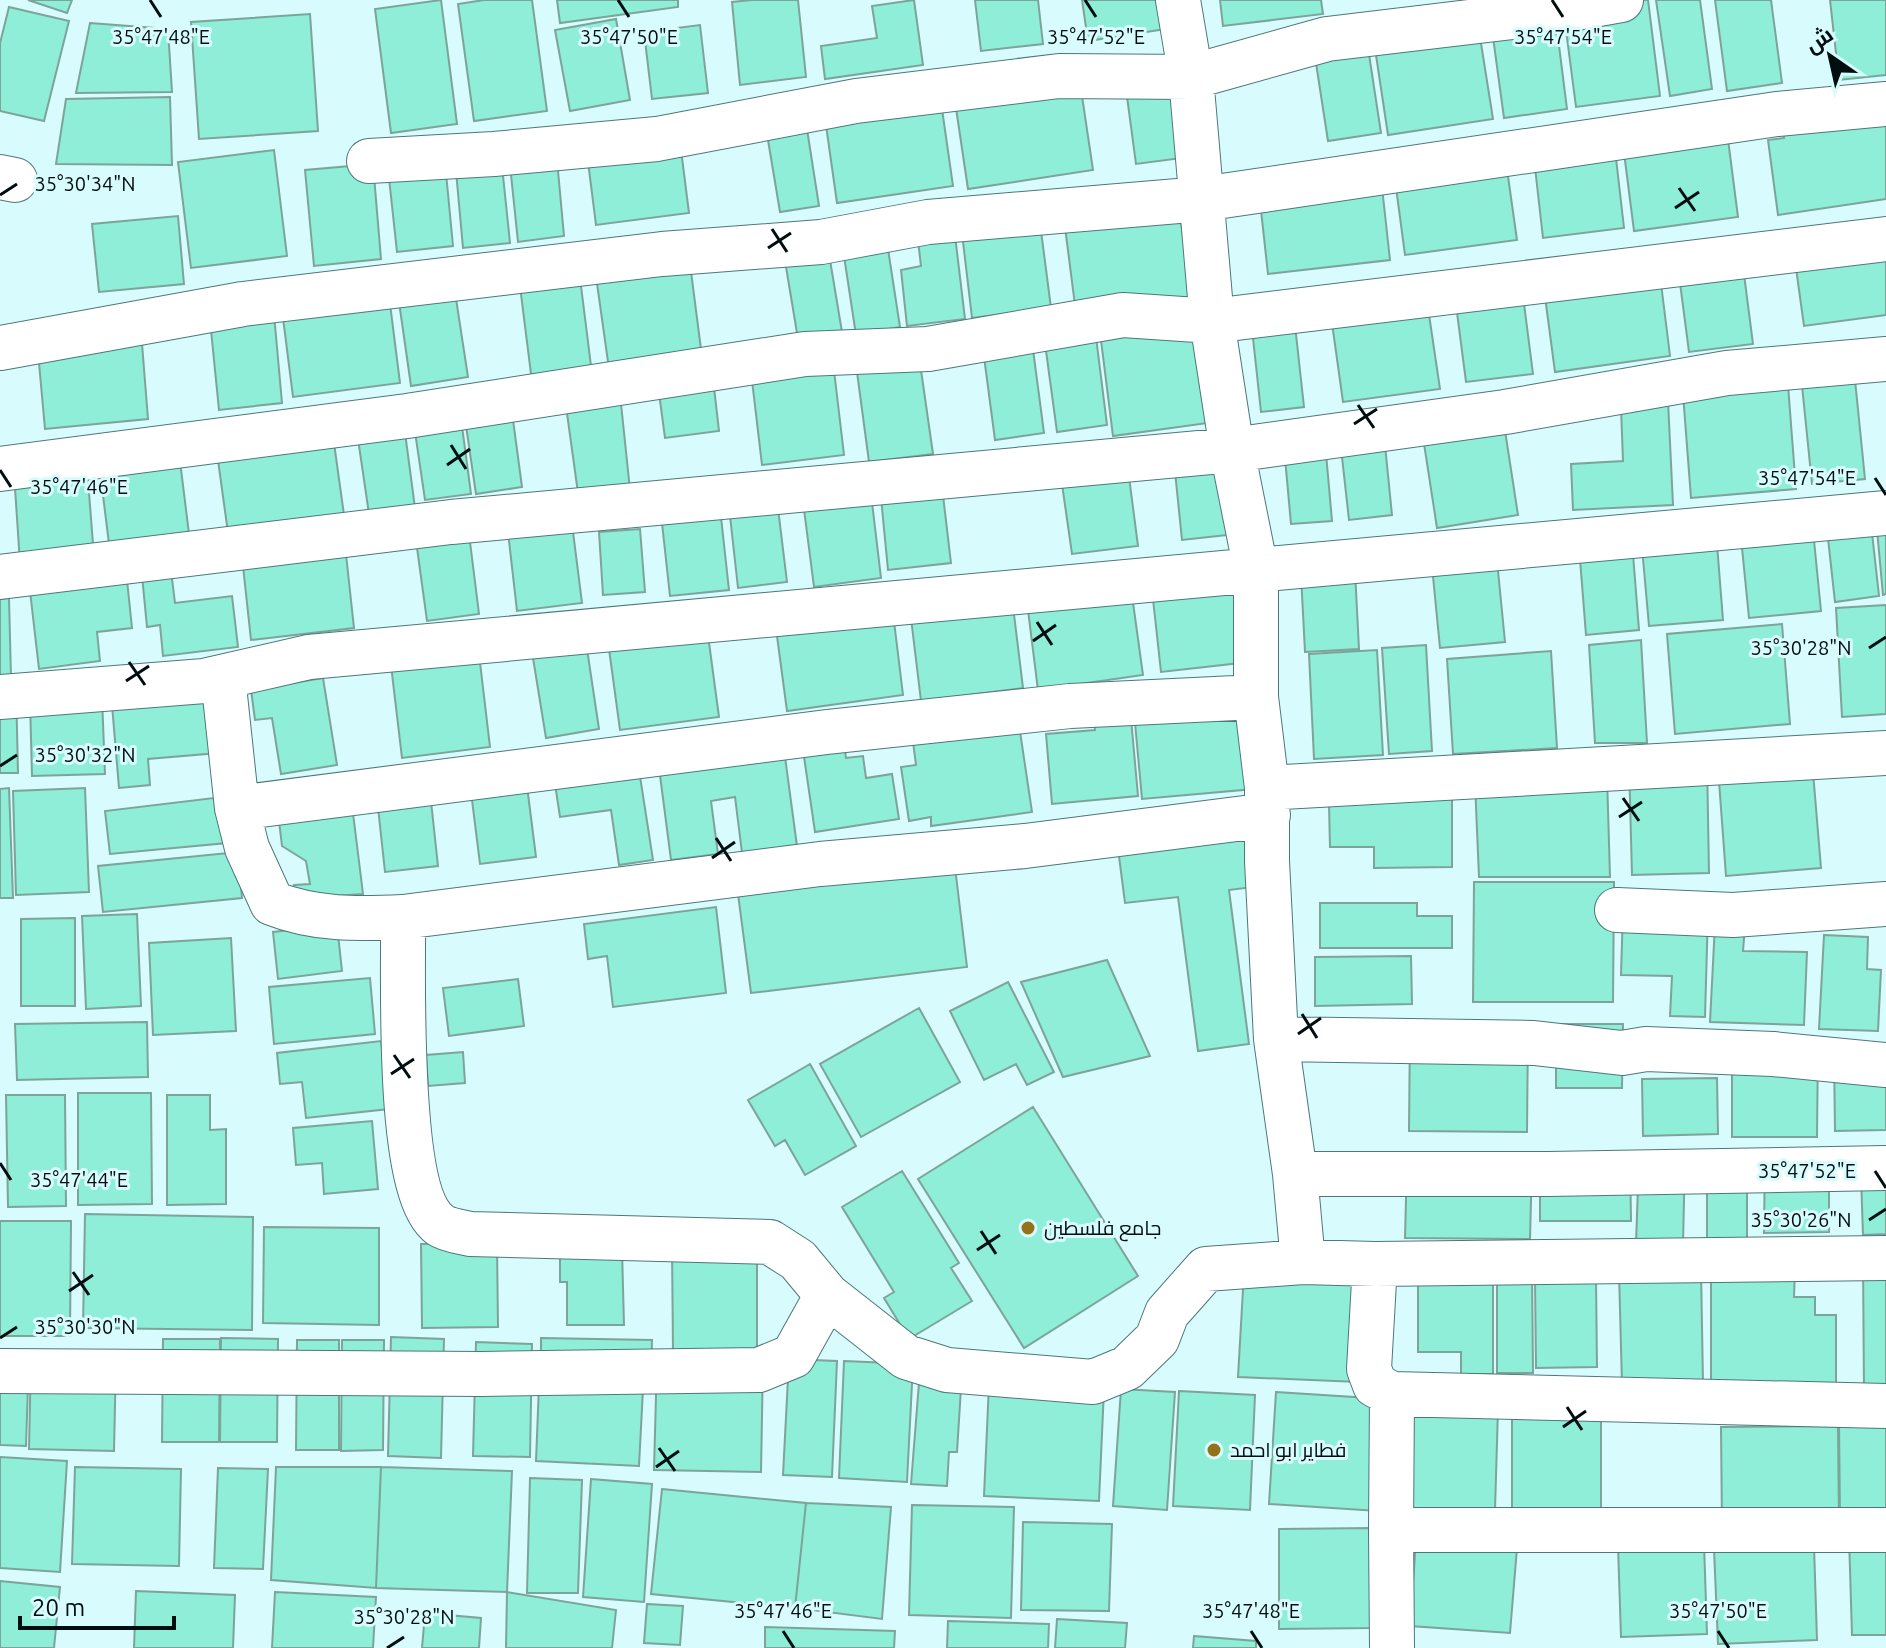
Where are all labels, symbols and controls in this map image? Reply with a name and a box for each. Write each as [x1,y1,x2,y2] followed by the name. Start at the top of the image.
[1790,16,1870,96] north arrow
[1800,21,1838,59] text: ش
[112,25,210,48] text: 35°47'48"E
[580,25,678,48] text: 35°47'50"E
[1047,25,1145,48] text: 35°47'52"E
[1514,25,1612,48] text: 35°47'54"E
[34,172,136,195] text: 35°30'34"N
[1758,466,1856,489] text: 35°47'54"E
[30,475,128,498] text: 35°47'46"E
[1750,636,1852,659] text: 35°30'28"N
[34,743,136,766] text: 35°30'32"N
[1758,1159,1856,1182] text: 35°47'52"E
[30,1168,128,1191] text: 35°47'44"E
[1750,1208,1852,1231] text: 35°30'26"N
[1044,1216,1161,1242] place label: جامع فلسطين
[1019,1219,1037,1237] marker: جامع فلسطين
[34,1315,136,1338] text: 35°30'30"N
[1230,1438,1346,1462] place label: فطاير ابو احمد
[1205,1441,1223,1459] marker: فطاير ابو احمد
[20,1580,174,1630] scale bar
[32,1594,85,1621] text: 20 m
[734,1599,832,1622] text: 35°47'46"E
[1202,1599,1300,1622] text: 35°47'48"E
[1669,1599,1767,1622] text: 35°47'50"E
[353,1605,455,1628] text: 35°30'28"N

